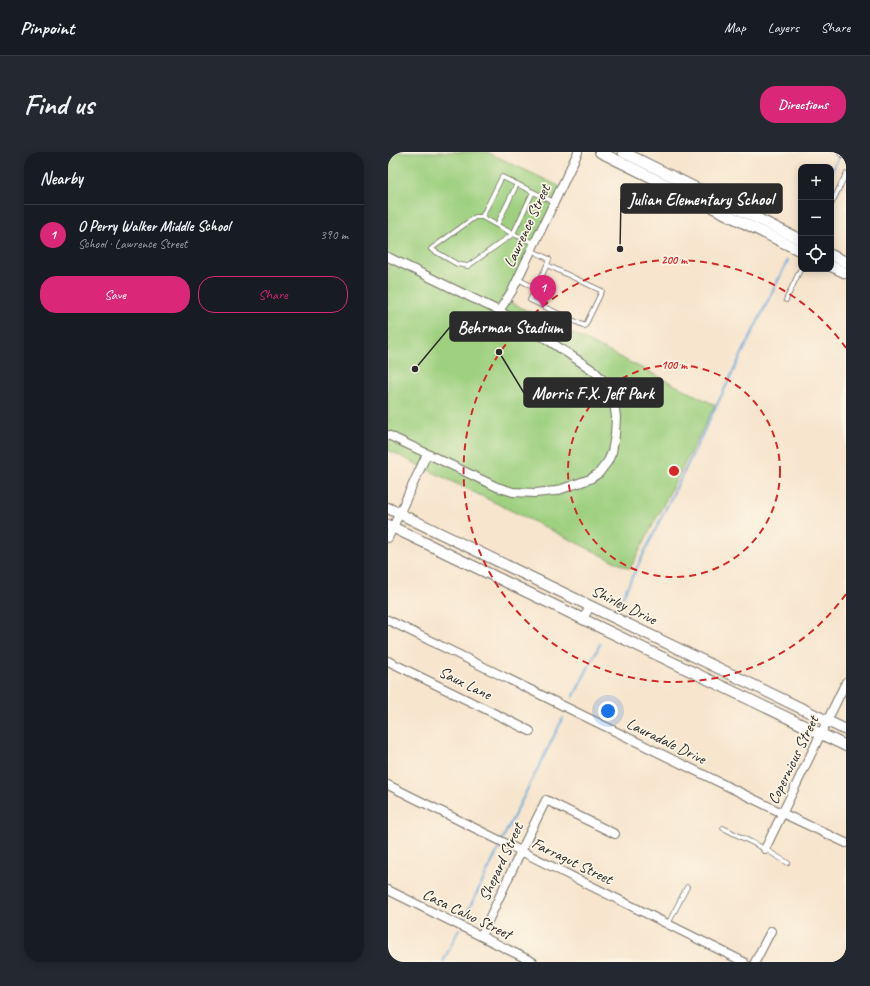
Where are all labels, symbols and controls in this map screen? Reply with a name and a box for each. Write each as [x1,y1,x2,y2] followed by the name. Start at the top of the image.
[20,16,74,40] text: Pinpoint
[724,19,746,36] text: Map
[768,19,799,36] text: Layers
[821,19,850,36] text: Share
[760,86,846,123] button: Directions
[24,87,94,122] text: Find us
[798,164,834,272] map controls
[798,164,834,200] button: +
[40,168,83,189] text: Nearby
[499,180,556,271] street label: Lawrence Street
[621,184,782,213] callout: Julian Elementary School
[628,189,776,210] text: Julian Elementary School
[798,200,834,236] button: −
[78,217,230,236] text: O Perry Walker Middle School
[50,227,56,243] text: 1
[320,227,348,243] text: 390 m
[78,236,187,252] text: School · Lawrence Street
[798,236,834,272] button: locate
[661,252,688,268] text: 200 m
[530,275,556,308] pin: 1
[40,276,190,313] button: Save
[198,276,348,313] button: Share
[450,312,571,341] callout: Behrman Stadium
[458,317,564,338] text: Behrman Stadium
[661,357,688,373] text: 100 m
[524,378,663,407] callout: Morris F.X. Jeff Park
[532,383,656,404] text: Morris F.X. Jeff Park
[667,464,681,478] centre of rings
[588,581,661,630] street label: Shirley Drive
[436,662,496,705] street label: Saux Lane
[598,701,618,721] your location
[763,711,824,807] street label: Copernicus Street
[623,713,711,770] street label: Lauradale Drive
[474,818,528,904] street label: Shepard Street
[529,833,617,890] street label: Farragut Street
[419,884,517,945] street label: Casa Calvo Street

